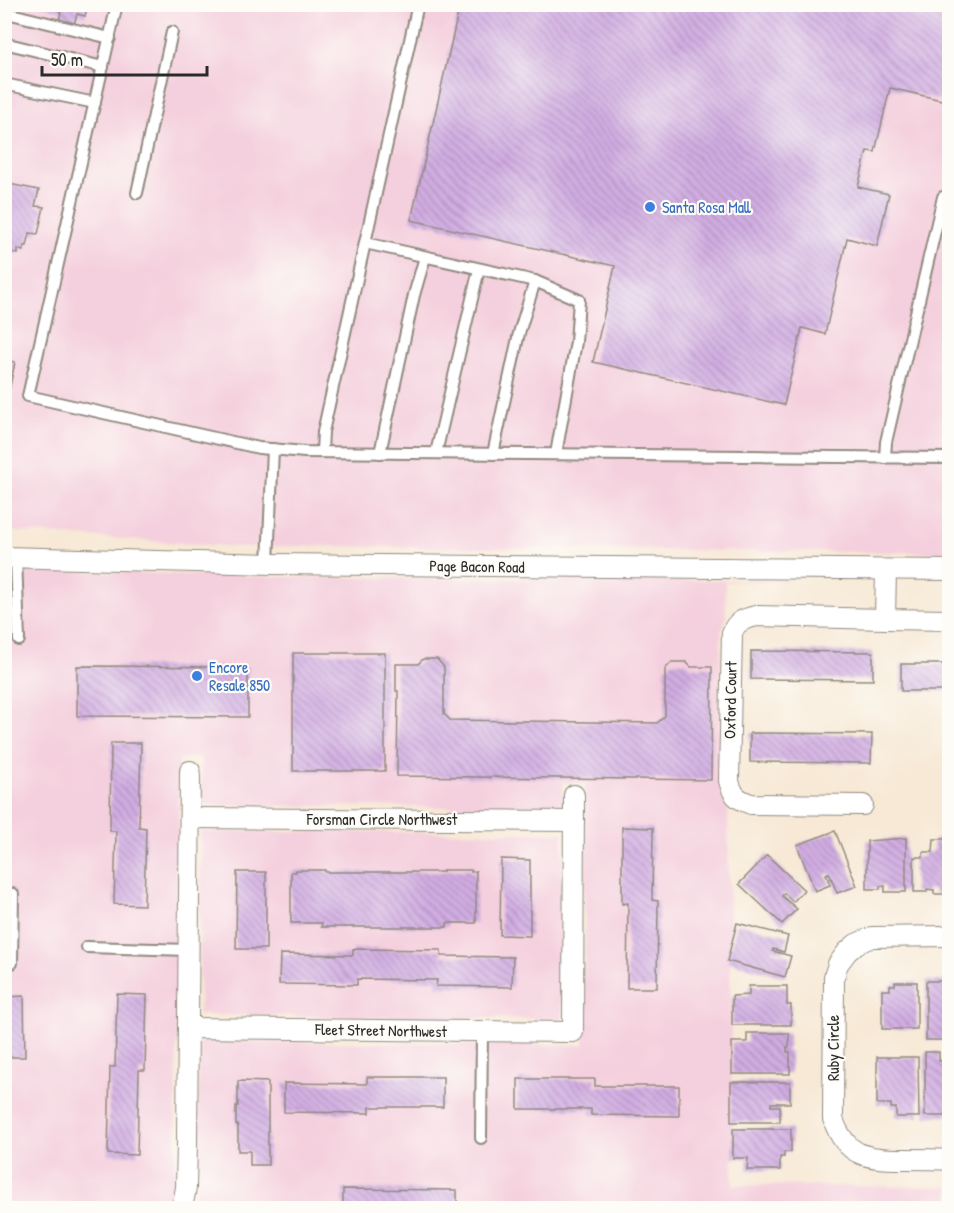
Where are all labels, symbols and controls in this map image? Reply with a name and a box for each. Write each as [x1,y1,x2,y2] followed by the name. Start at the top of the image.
[42,39,207,77] scale bar
[51,47,83,72] text: 50 m
[662,196,751,218] place label: Santa Rosa Mall
[643,200,657,214] marker: Santa Rosa Mall
[429,554,525,578] street label: Page Bacon Road
[209,656,270,696] place label: Encore Resale 850
[718,661,742,739] street label: Oxford Court
[190,669,204,683] marker: Encore Resale 850
[306,808,458,830] street label: Forsman Circle Northwest
[822,1014,844,1081] street label: Ruby Circle
[314,1018,448,1042] street label: Fleet Street Northwest

